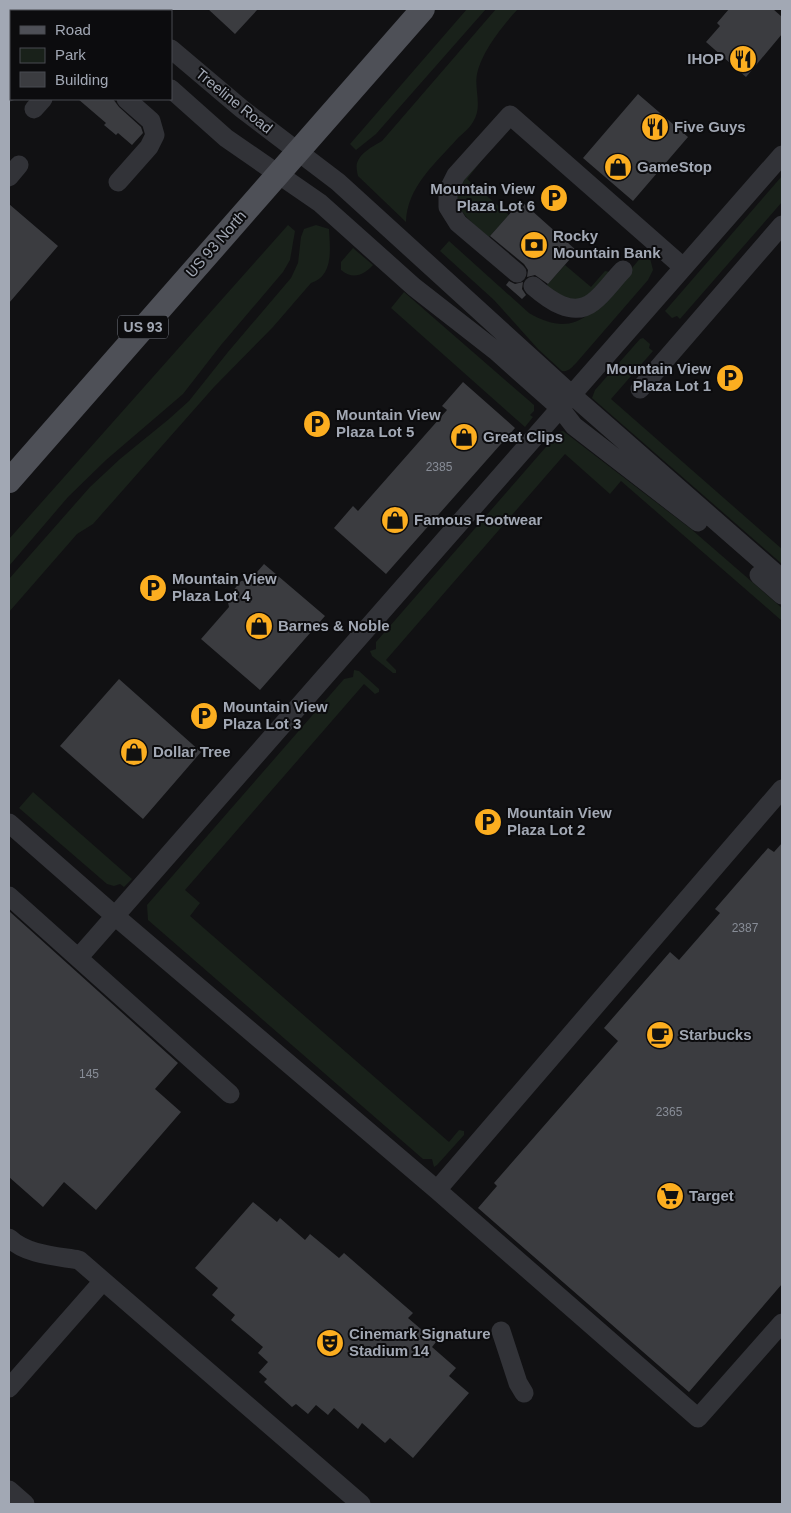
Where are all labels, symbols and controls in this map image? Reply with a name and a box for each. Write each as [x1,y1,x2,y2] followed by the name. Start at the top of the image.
[10,10,172,100] legend
[55,21,91,38] text: Road
[728,44,758,74] restaurant icon: IHOP
[55,46,86,63] text: Park
[687,50,724,67] place label: IHOP
[193,65,276,137] street label: Treeline Road
[55,71,108,88] text: Building
[640,112,670,142] restaurant icon: Five Guys
[674,118,746,135] place label: Five Guys
[603,152,633,182] shop icon: GameStop
[637,158,712,175] place label: GameStop
[430,180,535,214] place label: Mountain View Plaza Lot 6
[539,183,569,213] parking icon: Mountain View Plaza Lot 6
[182,207,249,280] street label: US 93 North
[553,227,661,261] place label: Rocky Mountain Bank
[519,230,549,260] bank icon: Rocky Mountain Bank
[118,316,168,338] road number: US 93
[606,360,711,394] place label: Mountain View Plaza Lot 1
[715,363,745,393] parking icon: Mountain View Plaza Lot 1
[336,406,441,440] place label: Mountain View Plaza Lot 5
[302,409,332,439] parking icon: Mountain View Plaza Lot 5
[449,422,479,452] shop icon: Great Clips
[483,428,563,445] place label: Great Clips
[426,460,453,474] house number: 2385
[380,505,410,535] shop icon: Famous Footwear
[414,511,543,528] place label: Famous Footwear
[172,570,277,604] place label: Mountain View Plaza Lot 4
[138,573,168,603] parking icon: Mountain View Plaza Lot 4
[244,611,274,641] shop icon: Barnes & Noble
[278,617,390,634] place label: Barnes & Noble
[223,698,328,732] place label: Mountain View Plaza Lot 3
[189,701,219,731] parking icon: Mountain View Plaza Lot 3
[119,737,149,767] shop icon: Dollar Tree
[153,743,231,760] place label: Dollar Tree
[507,804,612,838] place label: Mountain View Plaza Lot 2
[473,807,503,837] parking icon: Mountain View Plaza Lot 2
[732,921,759,935] house number: 2387
[645,1020,675,1050] cafe icon: Starbucks
[679,1026,752,1043] place label: Starbucks
[79,1067,99,1081] house number: 145
[656,1105,683,1119] house number: 2365
[655,1181,685,1211] supermarket icon: Target
[689,1187,734,1204] place label: Target
[349,1325,491,1359] place label: Cinemark Signature Stadium 14
[315,1328,345,1358] theatre icon: Cinemark Signature Stadium 14

